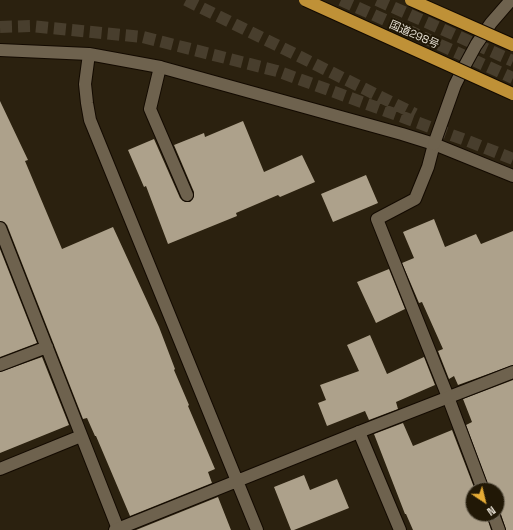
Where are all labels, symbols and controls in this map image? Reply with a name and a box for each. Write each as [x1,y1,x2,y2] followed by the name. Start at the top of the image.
[387,18,441,52] street label: 国道298号
[465,482,505,522] north arrow
[484,503,498,519] text: N

